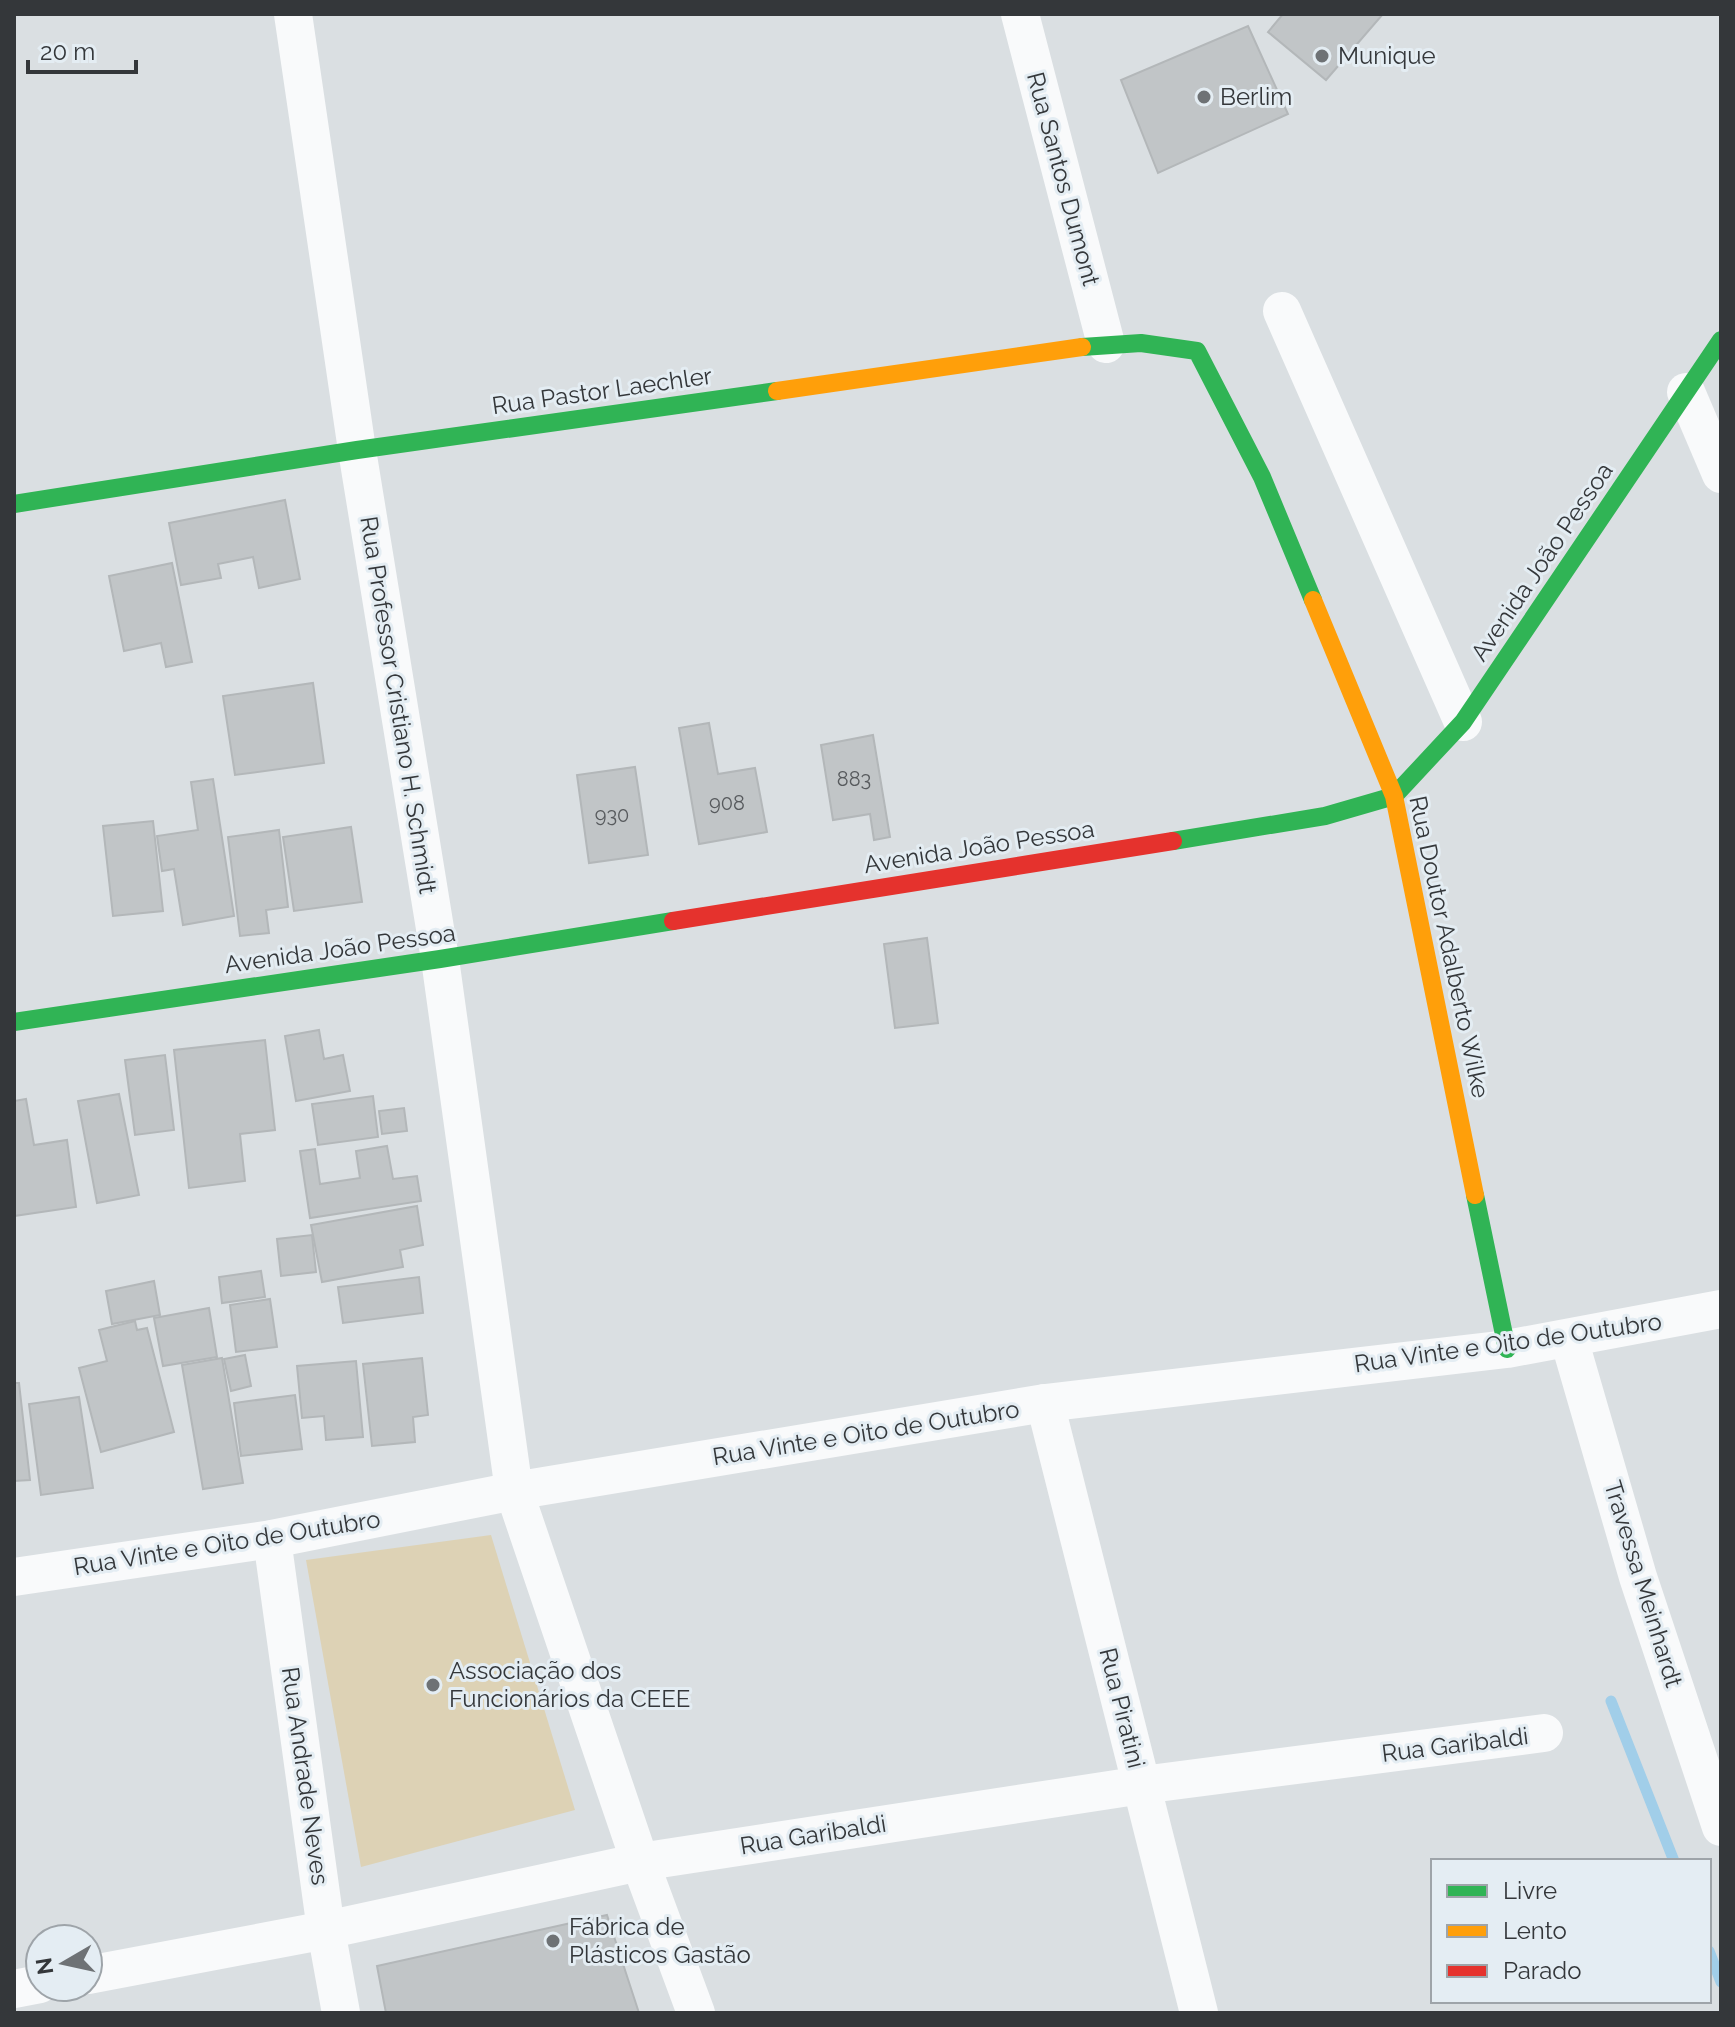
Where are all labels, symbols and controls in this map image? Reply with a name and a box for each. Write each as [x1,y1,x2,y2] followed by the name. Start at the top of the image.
[28,24,136,74] scale bar
[40,37,95,66] text: 20 m
[1338,41,1436,70] place label: Munique
[1313,47,1331,65] marker: Munique
[1021,69,1106,289] street label: Rua Santos Dumont
[1220,82,1292,111] place label: Berlim
[1195,88,1213,106] marker: Berlim
[490,361,714,420] street label: Rua Pastor Laechler
[1464,457,1619,666] street label: Avenida João Pessoa
[354,514,443,896] street label: Rua Professor Cristiano H. Schmidt
[837,767,871,791] house number: 883
[709,791,745,815] house number: 908
[1403,793,1496,1101] street label: Rua Doutor Adalberto Wilke
[595,803,629,827] house number: 930
[862,814,1096,879] street label: Avenida João Pessoa
[223,918,457,979] street label: Avenida João Pessoa
[1352,1307,1663,1378] street label: Rua Vinte e Oito de Outubro
[711,1394,1021,1471] street label: Rua Vinte e Oito de Outubro
[1598,1477,1689,1691] street label: Travessa Meinhardt
[72,1504,382,1581] street label: Rua Vinte e Oito de Outubro
[1094,1645,1151,1771] street label: Rua Piratini
[449,1656,690,1713] place label: Associação dos Funcionários da CEEE
[276,1665,335,1887] street label: Rua Andrade Neves
[424,1676,442,1694] marker: Associação dos Funcionários da CEEE
[1380,1721,1530,1768] street label: Rua Garibaldi
[738,1809,888,1860] street label: Rua Garibaldi
[1431,1859,1711,2003] legend
[1503,1876,1557,1905] text: Livre
[569,1912,751,1969] place label: Fábrica de Plásticos Gastão
[1503,1916,1567,1945] text: Lento
[24,1923,104,2003] north arrow
[544,1932,562,1950] marker: Fábrica de Plásticos Gastão
[30,1956,58,1976] text: N
[1503,1956,1582,1985] text: Parado

